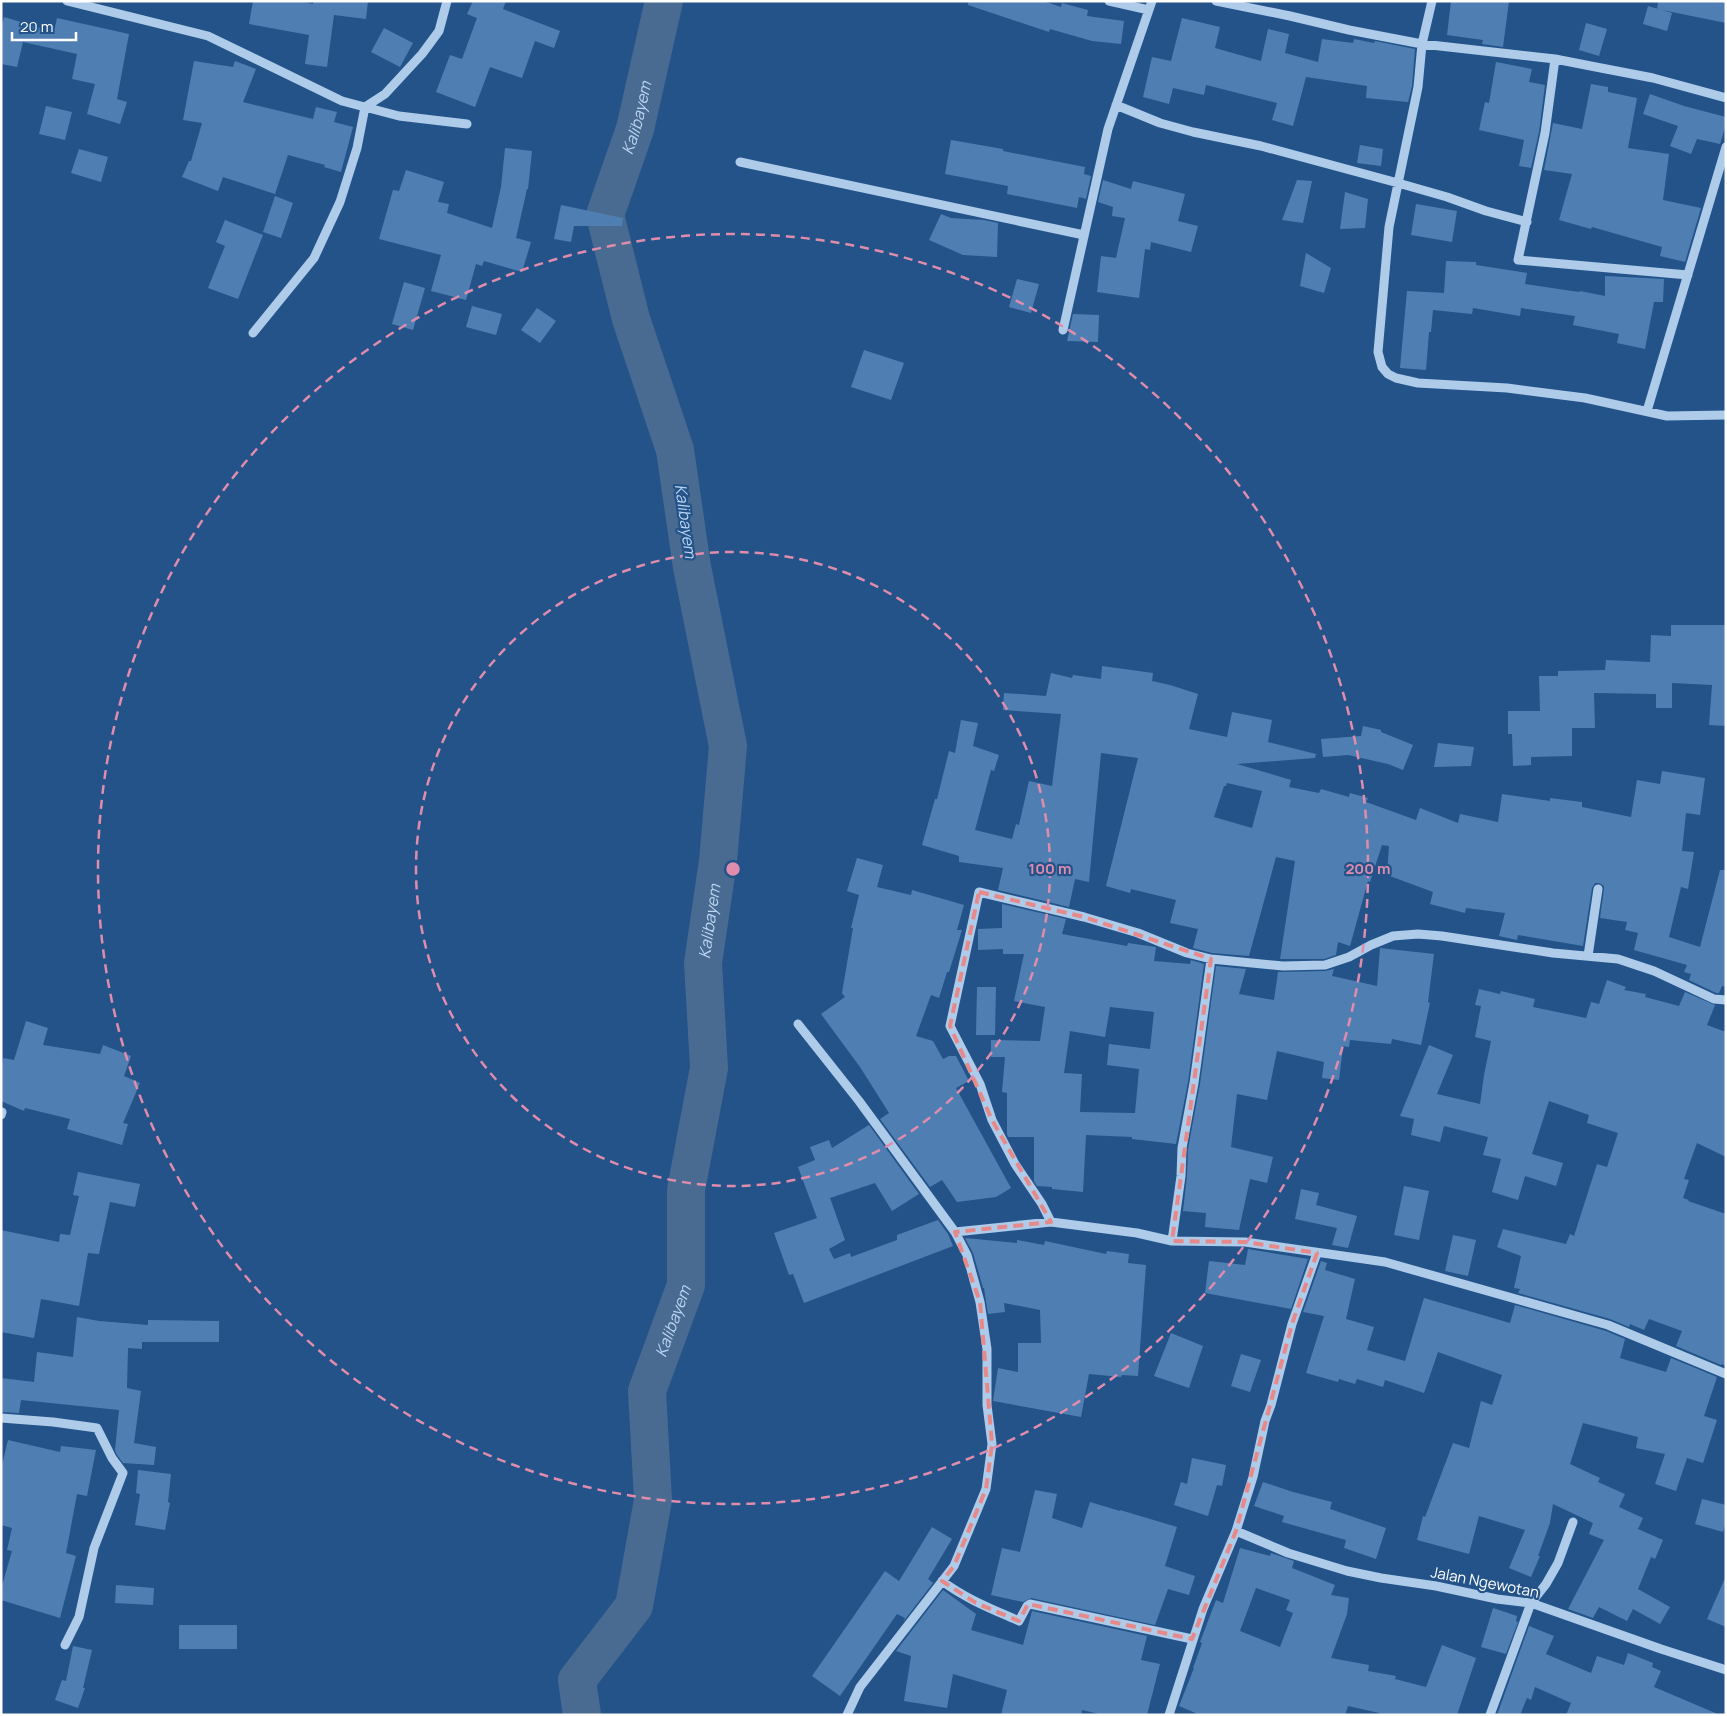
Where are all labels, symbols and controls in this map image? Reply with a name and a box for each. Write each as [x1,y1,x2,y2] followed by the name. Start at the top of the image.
[12,10,76,42] scale bar
[20,16,53,37] text: 20 m
[616,78,657,157] water label: Kalibayem
[670,483,702,561] water label: Kalibayem
[1029,858,1071,879] text: 100 m
[1345,858,1391,879] text: 200 m
[724,860,742,878] centre of rings
[693,881,726,960] water label: Kalibayem
[649,1281,696,1360] water label: Kalibayem
[1429,1561,1541,1603] street label: Jalan Ngewotan

